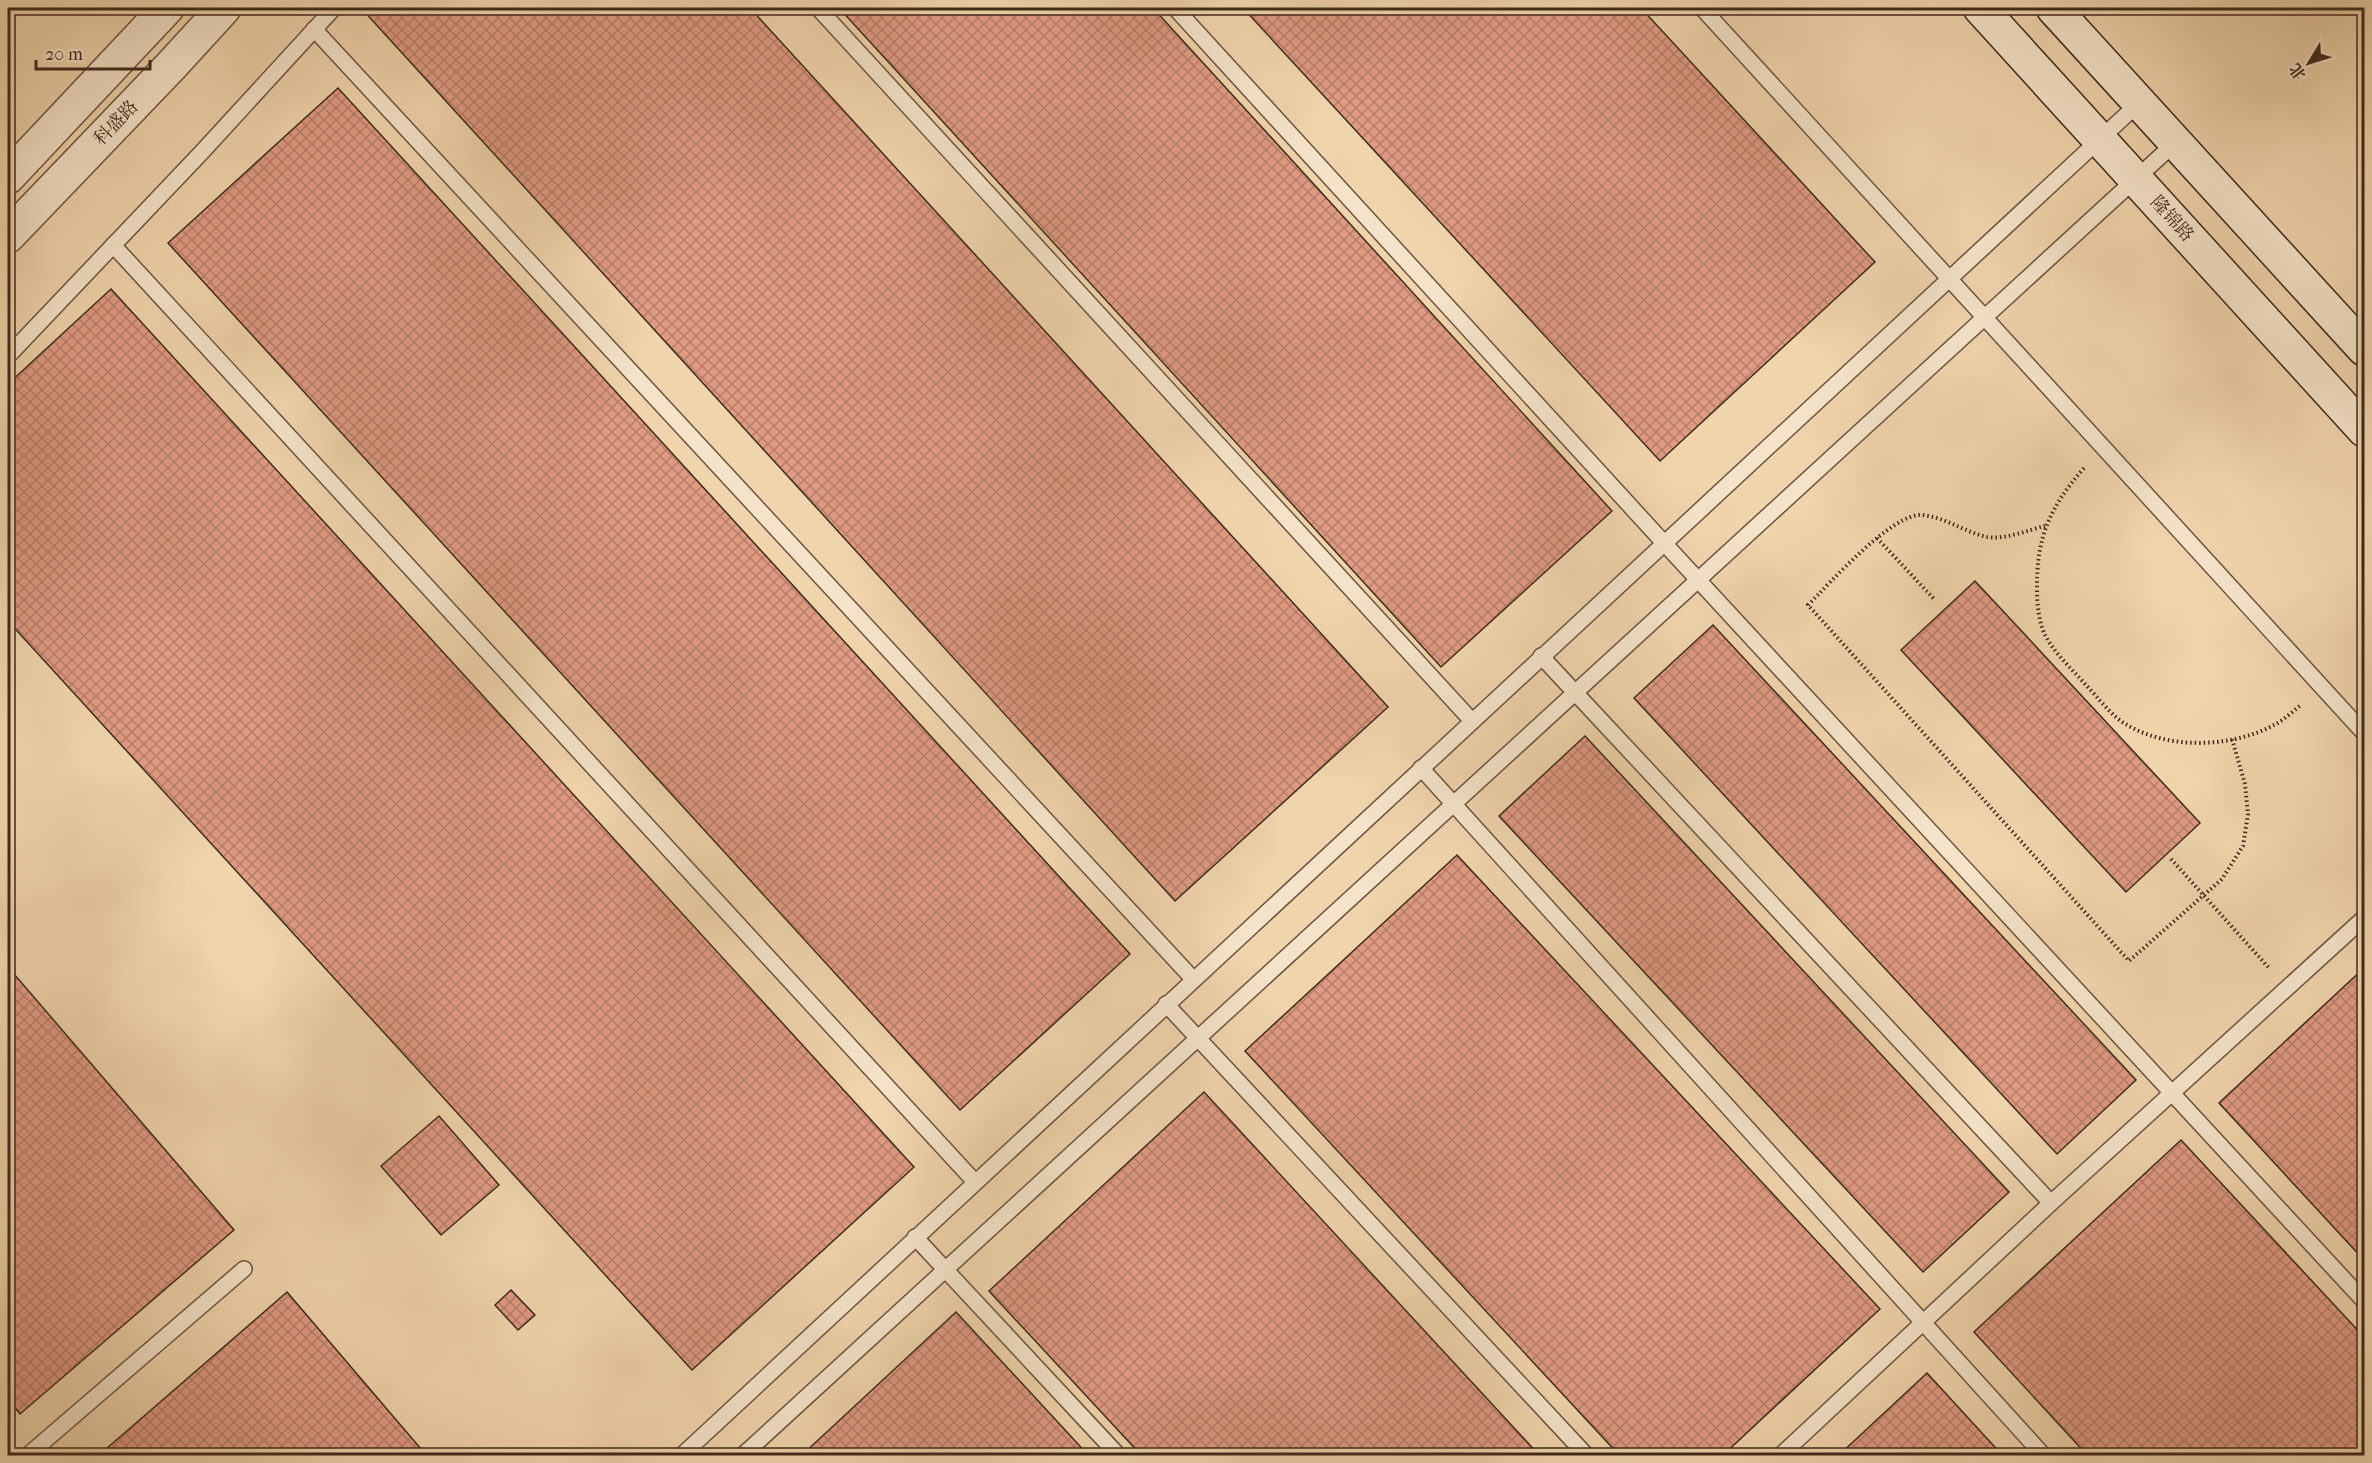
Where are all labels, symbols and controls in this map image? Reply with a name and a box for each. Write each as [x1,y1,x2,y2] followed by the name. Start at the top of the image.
[36,33,150,71] scale bar
[2279,33,2339,93] north arrow
[45,44,83,65] text: 20 m
[2285,60,2310,84] text: 北
[90,96,142,150] street label: 科盛路
[2146,192,2198,246] street label: 隆锦路

